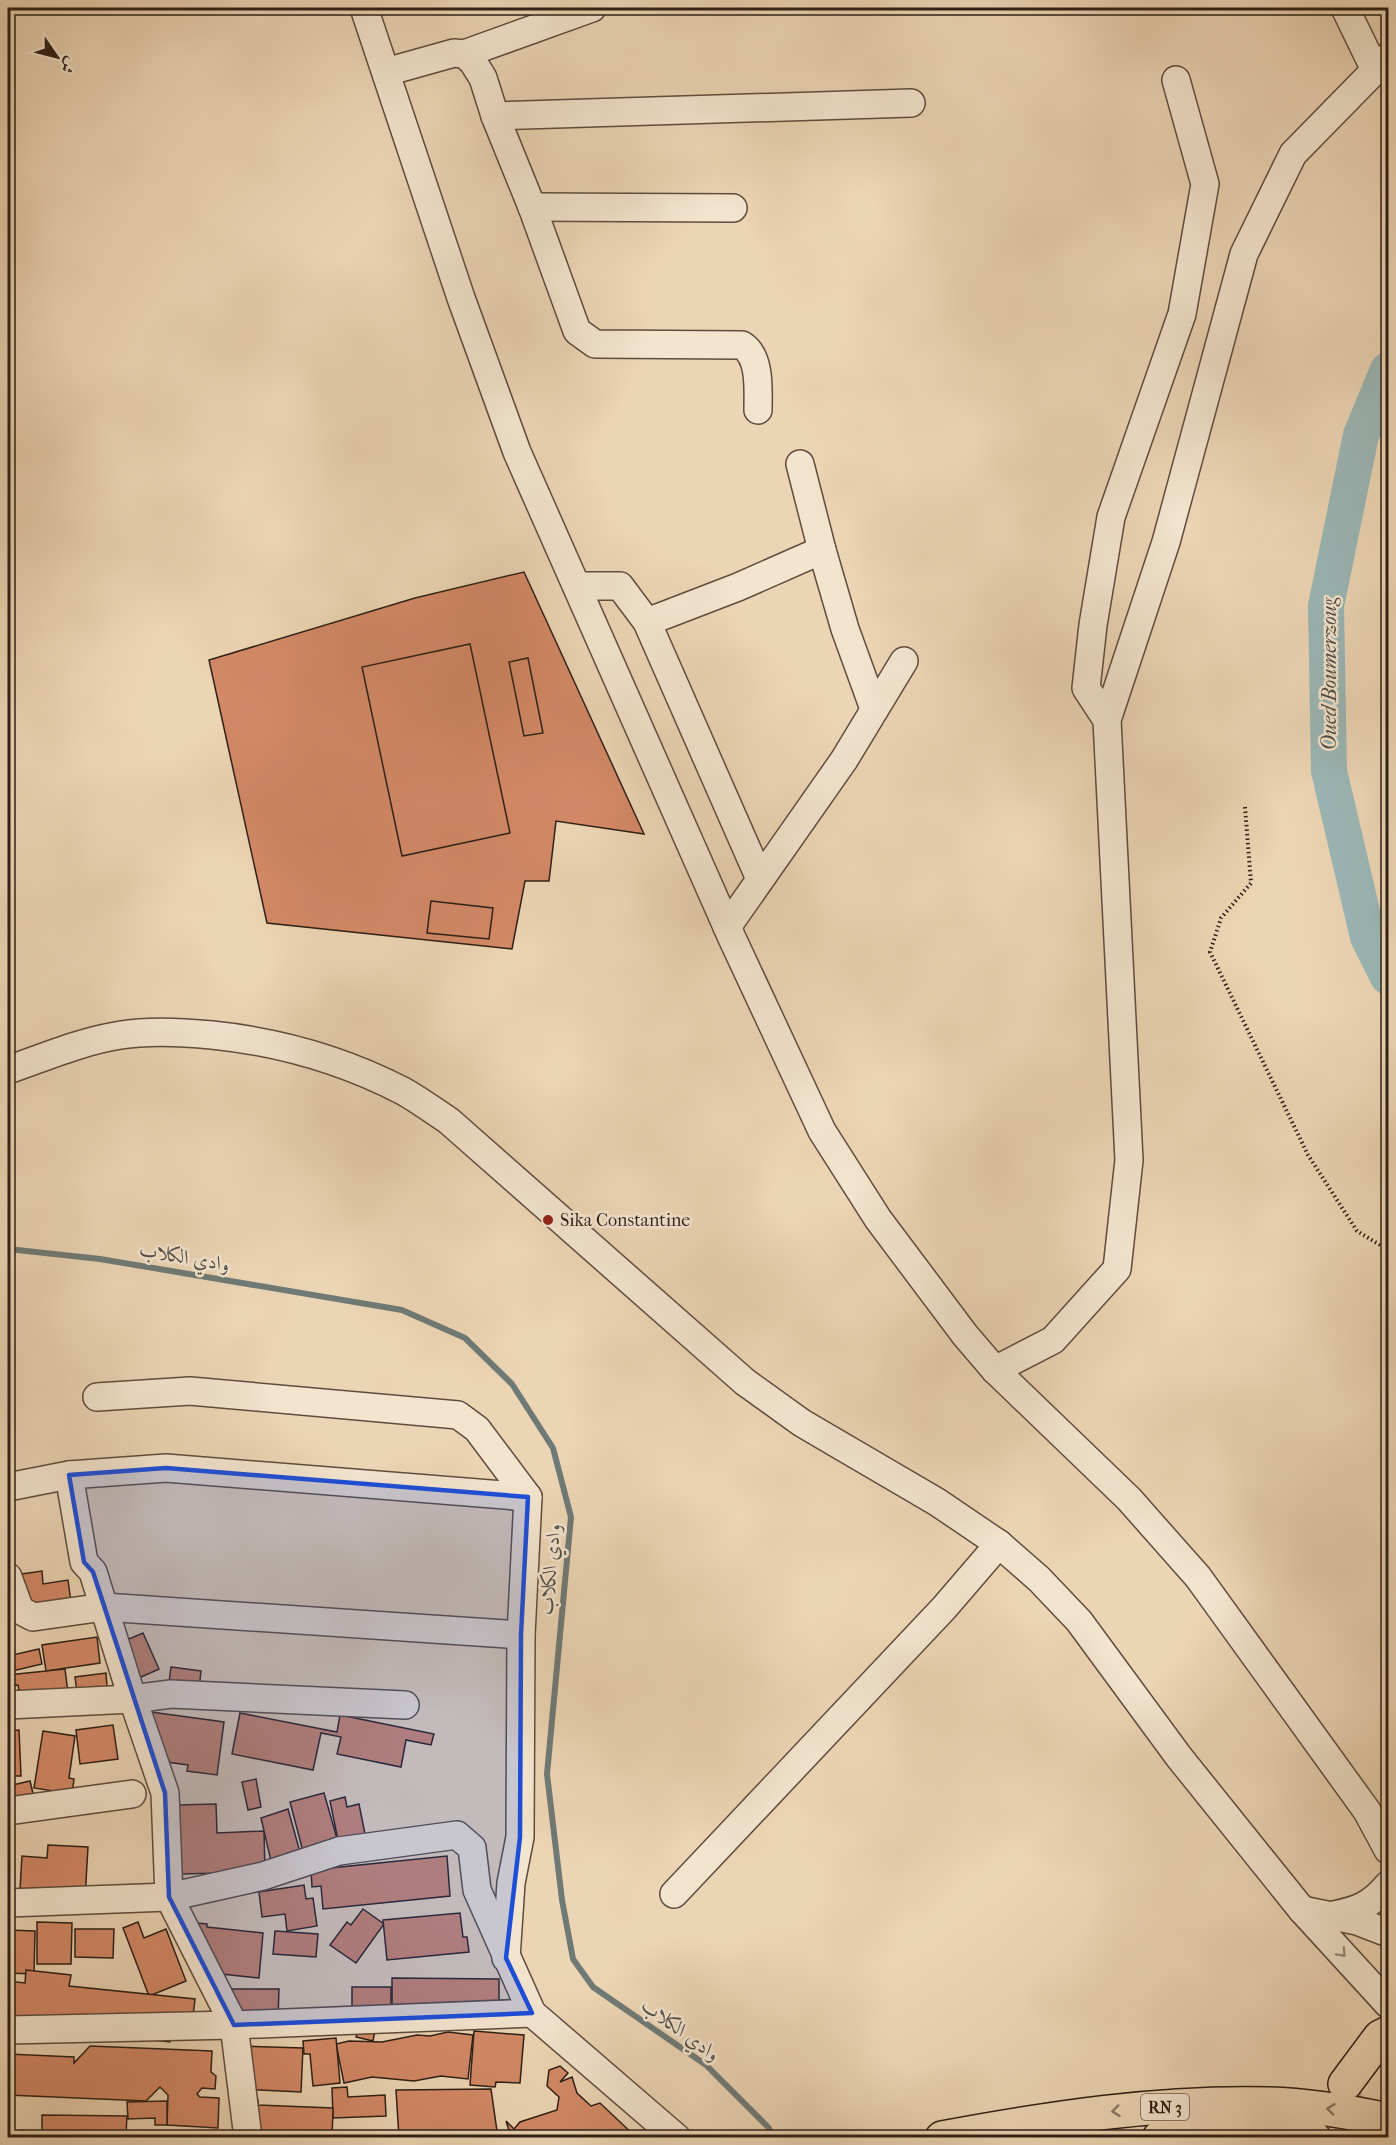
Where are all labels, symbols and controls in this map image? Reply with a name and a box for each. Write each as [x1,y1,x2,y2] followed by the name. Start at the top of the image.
[27,27,87,87] north arrow
[57,53,81,77] text: ش
[1318,597,1341,750] water label: Oued Boumerzoug
[560,1210,690,1231] place label: Sika Constantine
[541,1213,555,1227] marker: Sika Constantine
[137,1238,232,1280] water label: وادي الكلاب
[535,1523,569,1616] water label: وادي الكلاب
[1335,1946,1346,1957] one-way arrow
[635,1994,725,2069] water label: وادي الكلاب
[1141,2094,1189,2120] road number: RN 3
[1326,2104,1336,2116] one-way arrow
[1111,2105,1120,2117] one-way arrow

